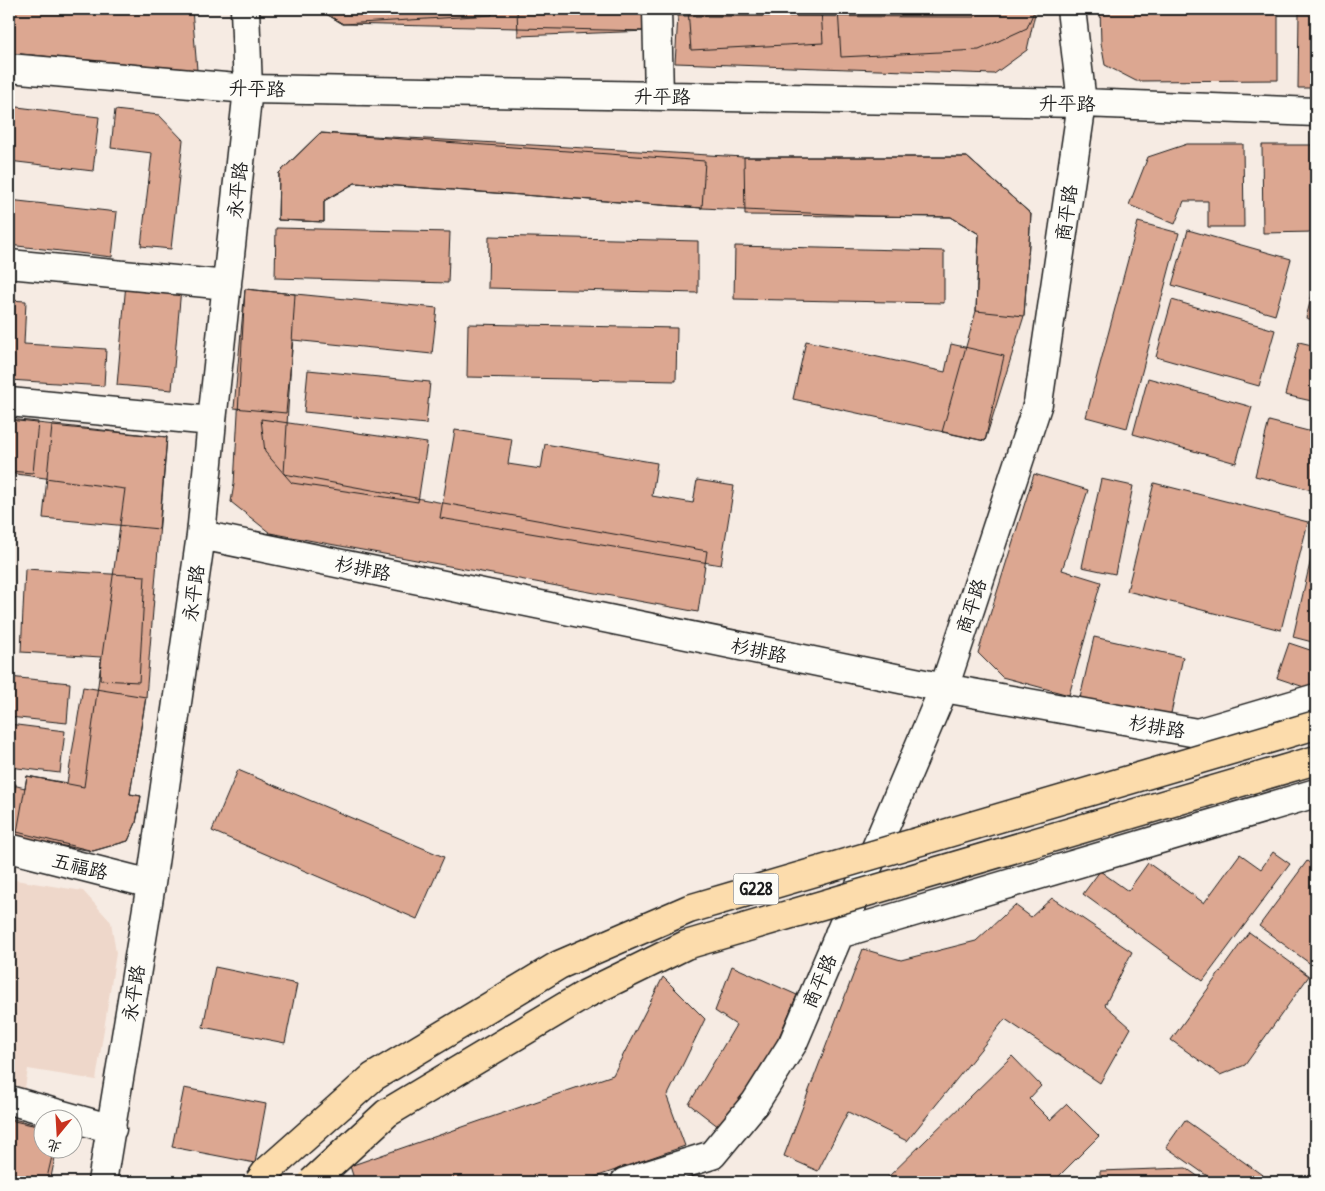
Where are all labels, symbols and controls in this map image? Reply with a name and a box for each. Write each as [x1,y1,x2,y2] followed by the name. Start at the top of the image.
[228,74,286,102] street label: 升平路
[633,83,691,109] street label: 升平路
[1038,90,1096,116] street label: 升平路
[221,160,253,220] street label: 永平路
[1049,183,1083,243] street label: 商平路
[332,549,394,587] street label: 杉排路
[176,563,210,623] street label: 永平路
[950,575,992,637] street label: 商平路
[728,631,790,669] street label: 杉排路
[1127,708,1187,744] street label: 杉排路
[49,846,111,886] street label: 五福路
[734,874,778,904] road number: G228
[796,950,842,1012] street label: 商平路
[116,963,150,1023] street label: 永平路
[32,1108,82,1158] north arrow
[44,1136,63,1158] text: 北

